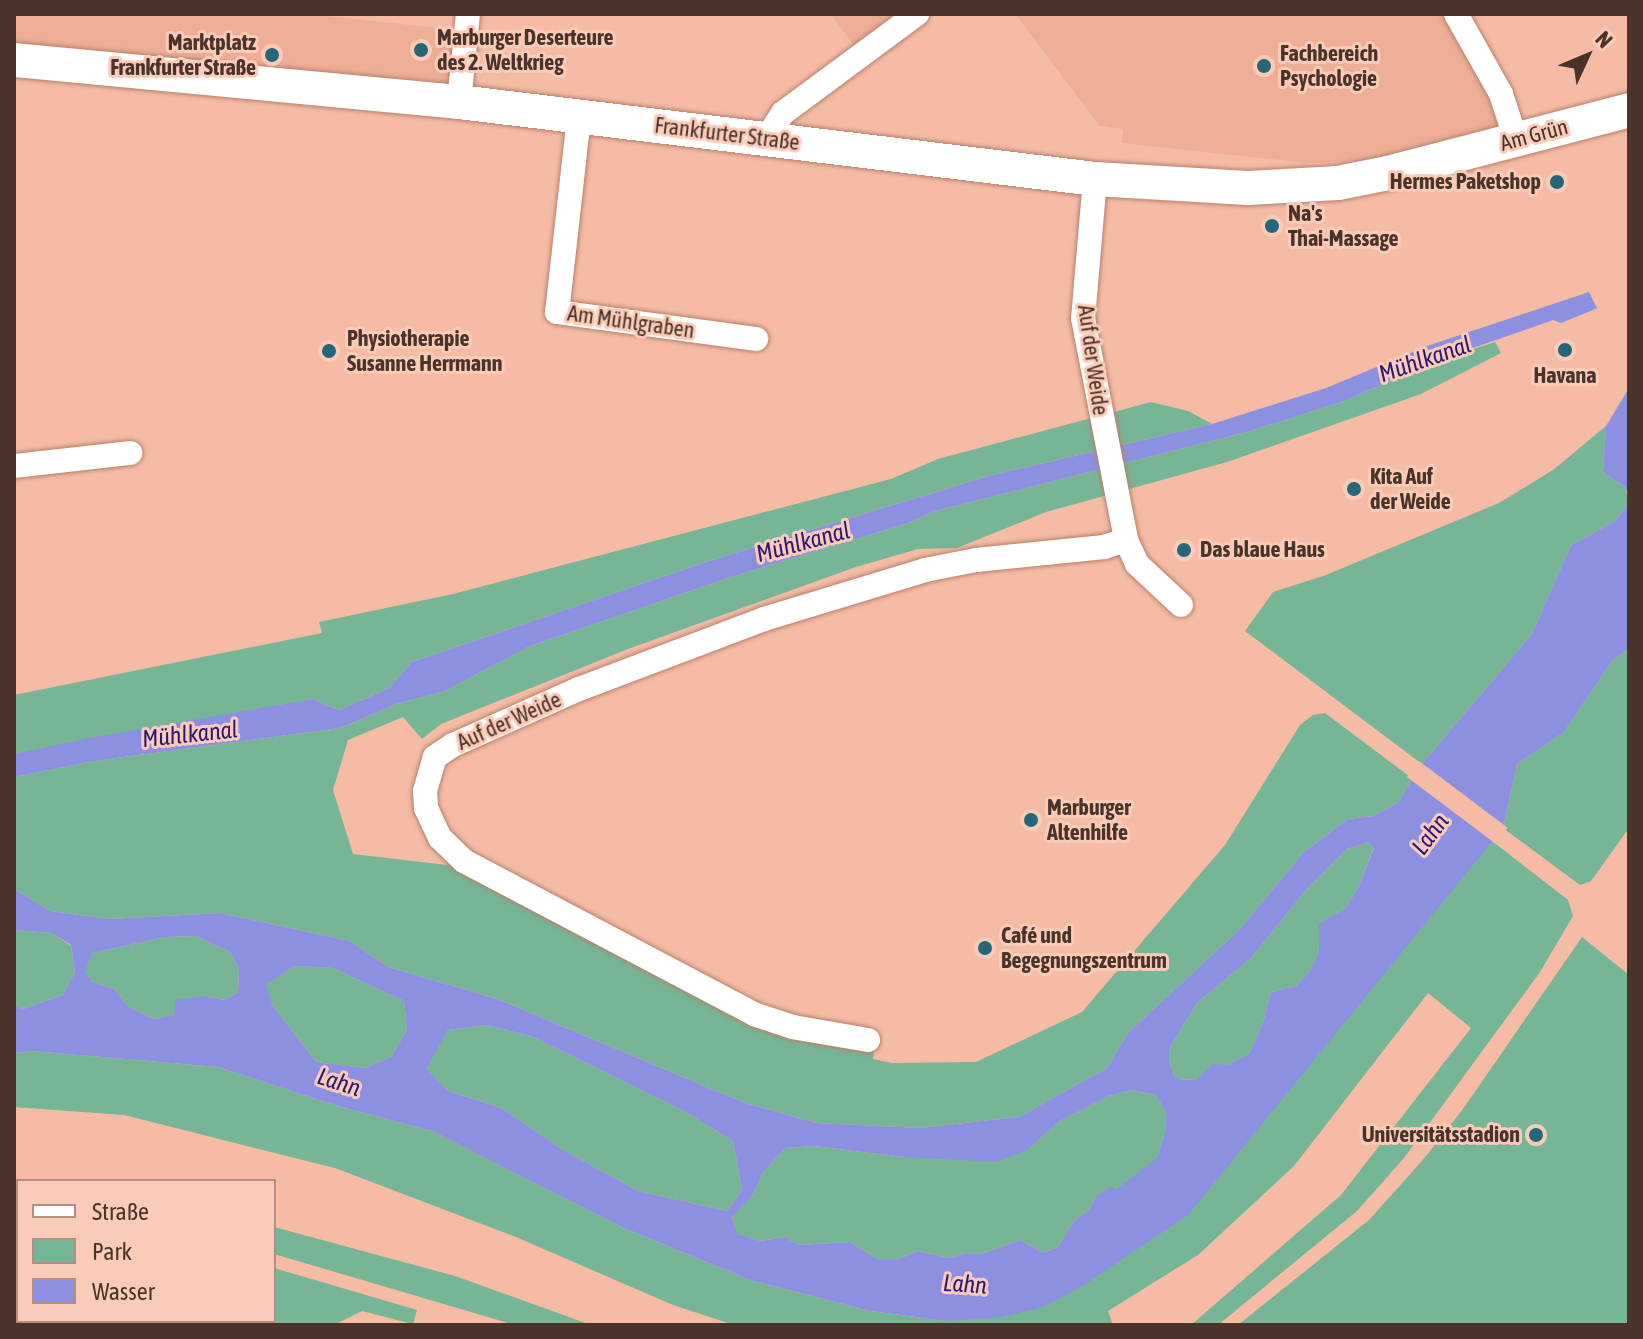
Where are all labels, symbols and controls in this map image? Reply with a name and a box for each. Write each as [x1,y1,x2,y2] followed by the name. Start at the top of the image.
[1547,16,1627,96] north arrow
[437,24,613,76] place label: Marburger Deserteure des 2. Weltkrieg
[1590,26,1618,53] text: N
[110,29,256,80] place label: Marktplatz Frankfurter Straße
[1280,40,1378,92] place label: Fachbereich Psychologie
[412,41,430,59] marker: Marburger Deserteure des 2. Weltkrieg
[263,46,281,64] marker: Marktplatz Frankfurter Straße
[1255,57,1273,75] marker: Fachbereich Psychologie
[653,112,801,156] street label: Frankfurter Straße
[1497,113,1571,157] street label: Am Grün
[1390,169,1541,195] place label: Hermes Paketshop
[1548,173,1566,191] marker: Hermes Paketshop
[1288,200,1398,252] place label: Na's Thai-Massage
[1263,217,1281,235] marker: Na's Thai-Massage
[566,300,696,344] street label: Am Mühlgraben
[1072,303,1114,417] street label: Auf der Weide
[347,325,502,376] place label: Physiotherapie Susanne Herrmann
[1375,330,1475,388] water label: Mühlkanal
[318,340,340,362] marker: Physiotherapie Susanne Herrmann
[1556,341,1574,359] marker: Havana
[1534,363,1596,389] place label: Havana
[1370,463,1451,514] place label: Kita Auf der Weide
[1345,480,1363,498] marker: Kita Auf der Weide
[753,516,853,568] water label: Mühlkanal
[1200,537,1325,563] place label: Das blaue Haus
[1175,541,1193,559] marker: Das blaue Haus
[453,686,565,756] street label: Auf der Weide
[141,715,239,753] water label: Mühlkanal
[1047,794,1131,846] place label: Marburger Altenhilfe
[1405,808,1455,860] water label: Lahn
[1022,811,1040,829] marker: Marburger Altenhilfe
[1001,922,1167,974] place label: Café und Begegnungszentrum
[976,939,994,957] marker: Café und Begegnungszentrum
[314,1062,364,1102] water label: Lahn
[1362,1122,1520,1148] place label: Universitätsstadion
[1527,1126,1545,1144] marker: Universitätsstadion
[16,1179,276,1323] legend
[92,1198,149,1225] text: Straße
[92,1238,132,1265] text: Park
[942,1268,988,1300] water label: Lahn
[92,1278,155,1305] text: Wasser

